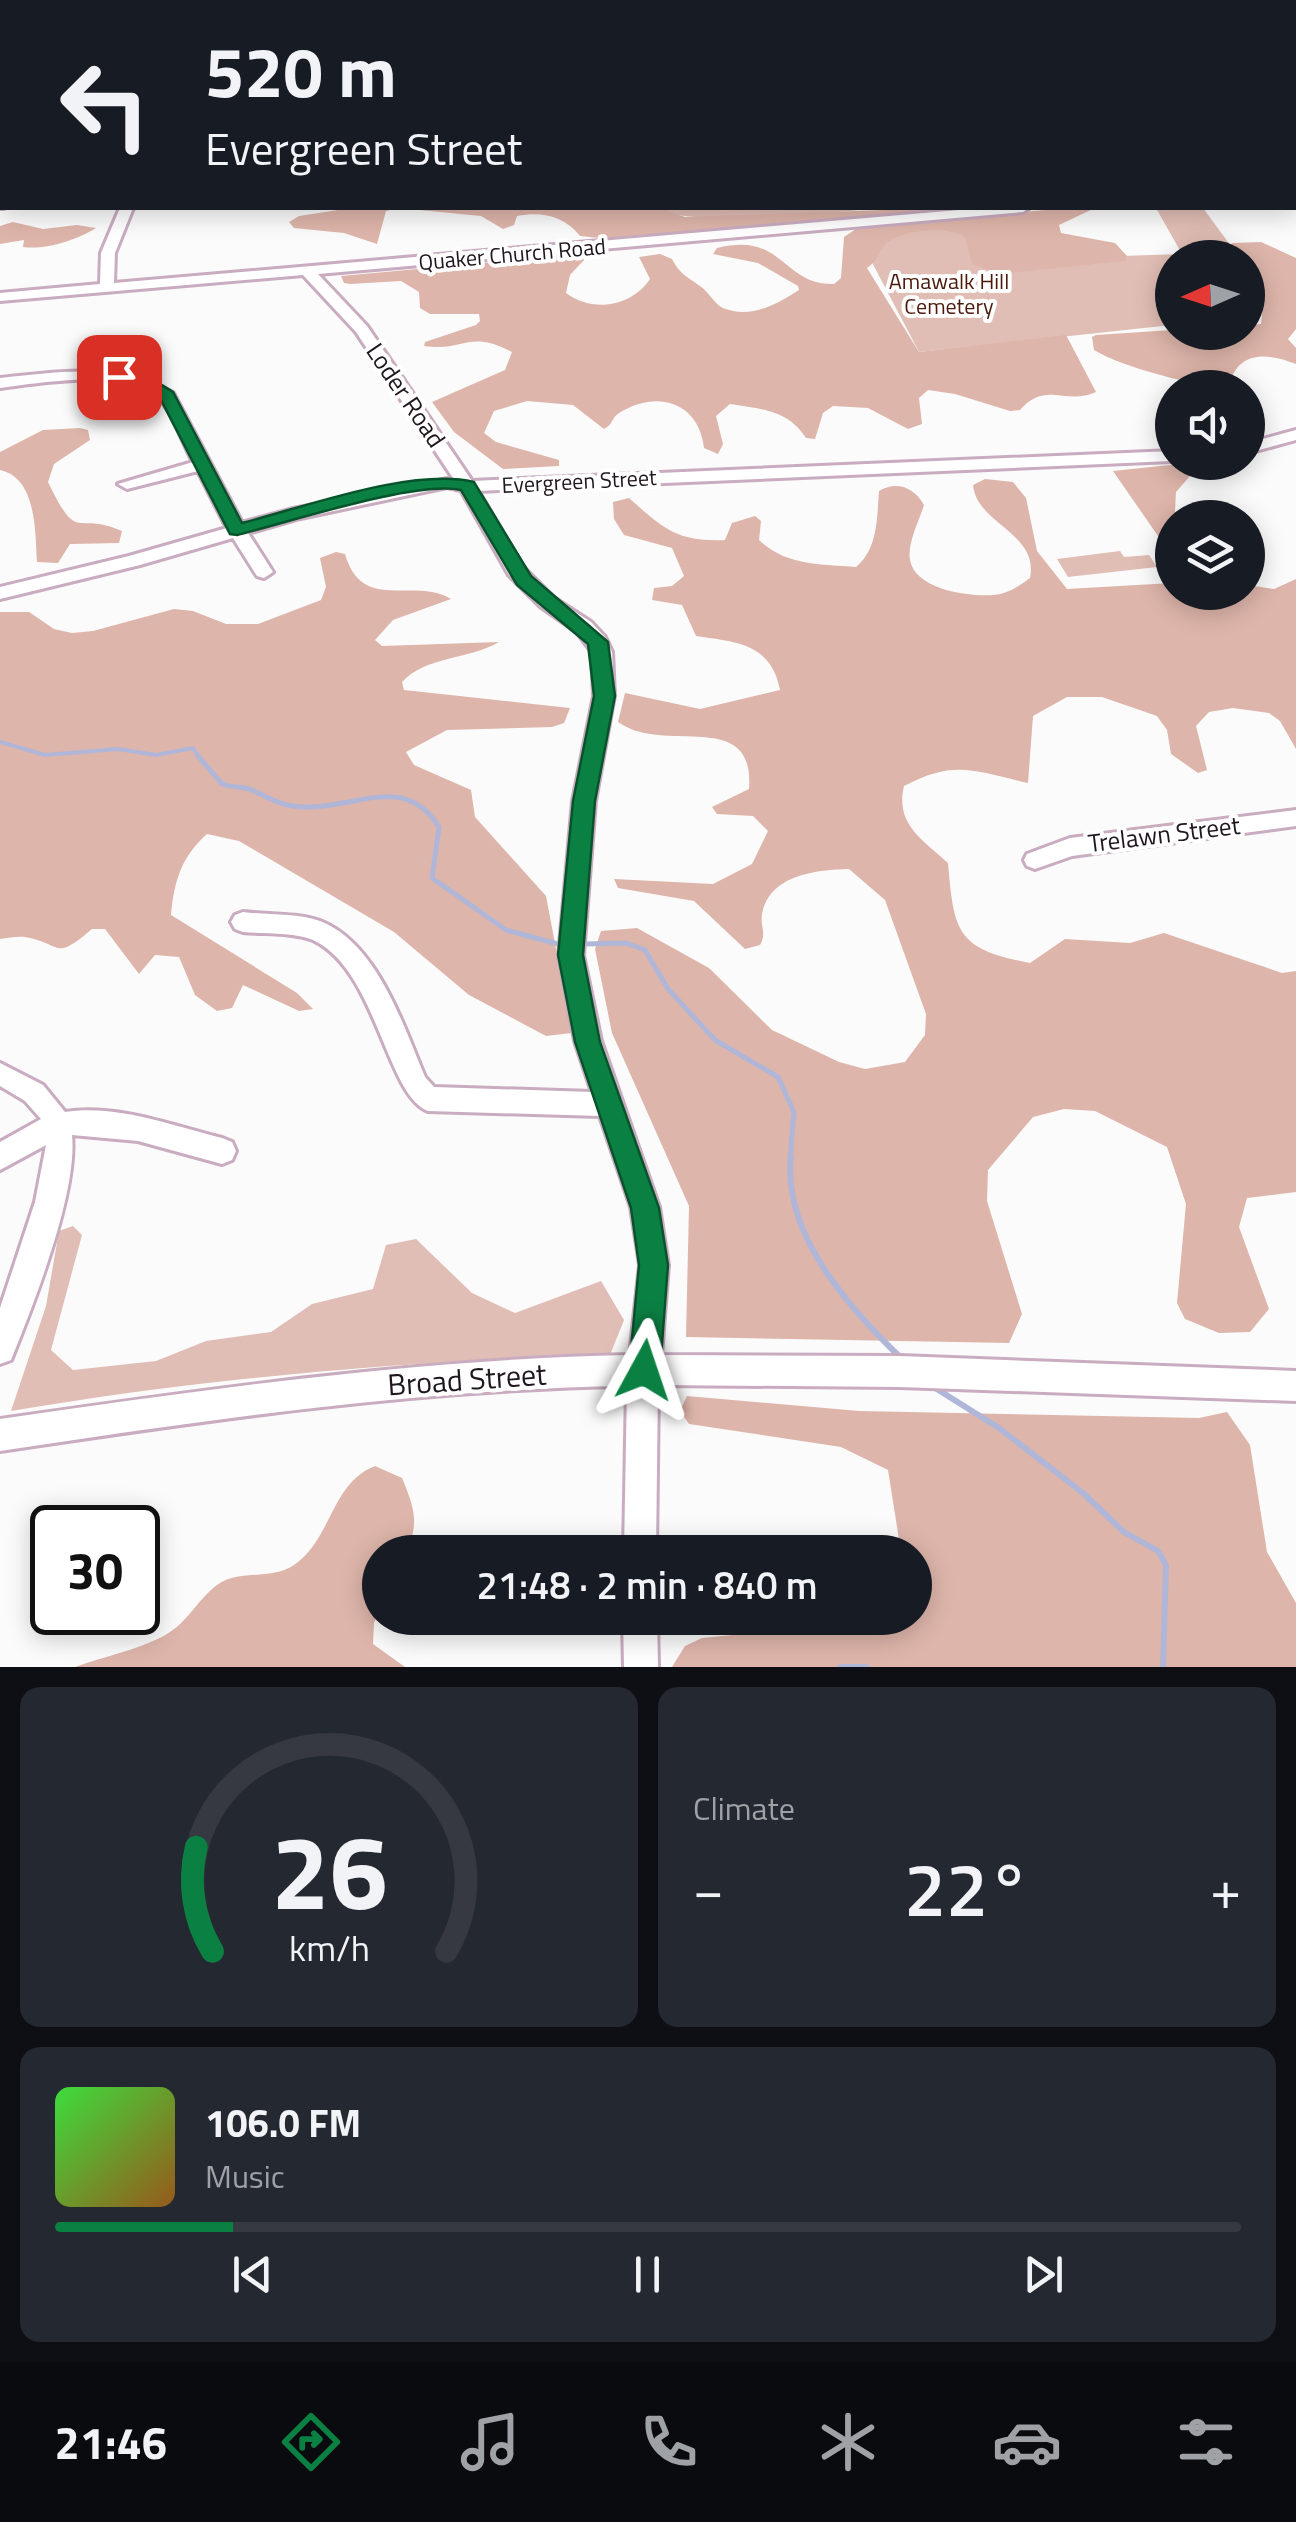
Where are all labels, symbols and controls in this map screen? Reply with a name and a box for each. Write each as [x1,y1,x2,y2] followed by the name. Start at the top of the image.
[205,18,397,124] text: 520 m
[40,40,170,170] icon: left
[205,114,522,182] text: Evergreen Street
[417,229,607,279] street label: Quaker Church Road
[1155,240,1265,350] north arrow
[1155,240,1265,610] map controls
[889,264,1009,323] park label: Amawalk Hill Cemetery
[77,335,162,420] pin
[357,335,455,455] street label: Loder Road
[92,350,147,405] icon: arrive
[1155,370,1265,480] button: sound
[501,460,658,502] street label: Evergreen Street
[1155,500,1265,610] button: layers
[1086,806,1242,862] street label: Trelawn Street
[592,1318,696,1422] position arrow
[386,1350,548,1408] street label: Broad Street
[30,1505,160,1635] speed limit sign: 30
[476,1556,818,1614] text: 21:48 · 2 min · 840 m
[693,1784,795,1832] text: Climate
[271,1791,387,1949] text: 26
[904,1831,1030,1945] text: 22°
[693,1847,724,1930] text: −
[1210,1847,1241,1930] text: +
[289,1920,369,1975] text: km/h
[205,2094,361,2152] text: 106.0 FM
[205,2152,285,2200] text: Music
[225,2247,280,2302] icon: previous
[620,2247,675,2302] icon: pause
[1016,2247,1071,2302] icon: next
[276,2407,346,2477] icon: directions
[455,2407,525,2477] icon: music
[634,2407,704,2477] icon: phone
[813,2407,883,2477] icon: climate
[992,2407,1062,2477] icon: car
[1171,2407,1241,2477] icon: filters
[55,2408,167,2476] text: 21:46

